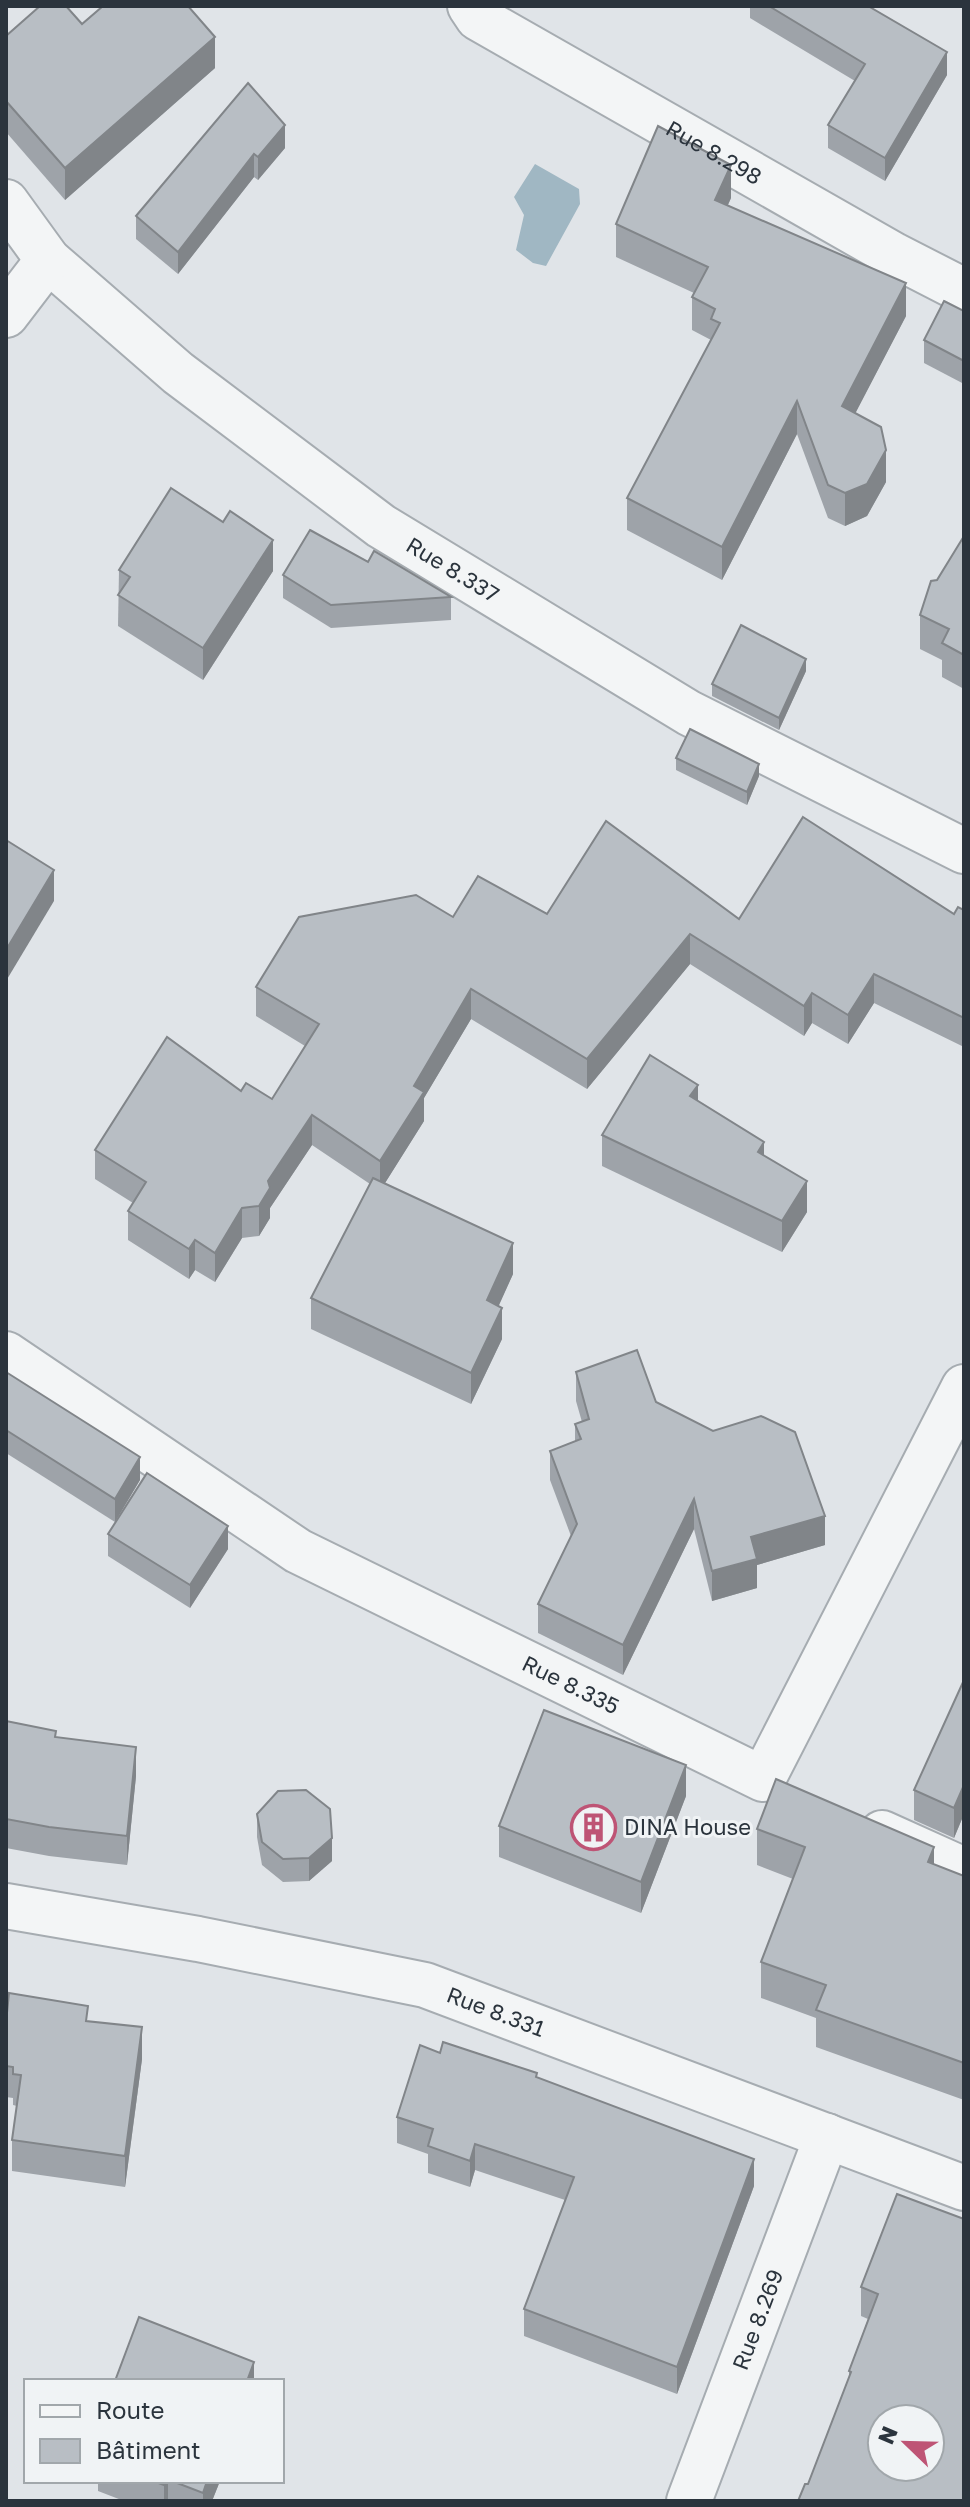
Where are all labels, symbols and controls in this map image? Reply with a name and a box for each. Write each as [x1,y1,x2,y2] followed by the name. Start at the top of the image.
[662,114,767,190] street label: Rue 8.298
[402,531,504,608] street label: Rue 8.337
[518,1649,624,1719] street label: Rue 8.335
[569,1803,617,1851] building icon: DINA House
[624,1813,751,1840] place label: DINA House
[443,1980,549,2042] street label: Rue 8.331
[726,2265,788,2373] street label: Rue 8.269
[24,2379,284,2483] legend
[96,2395,165,2424] text: Route
[866,2403,946,2483] north arrow
[871,2422,903,2448] text: N
[96,2435,201,2464] text: Bâtiment

